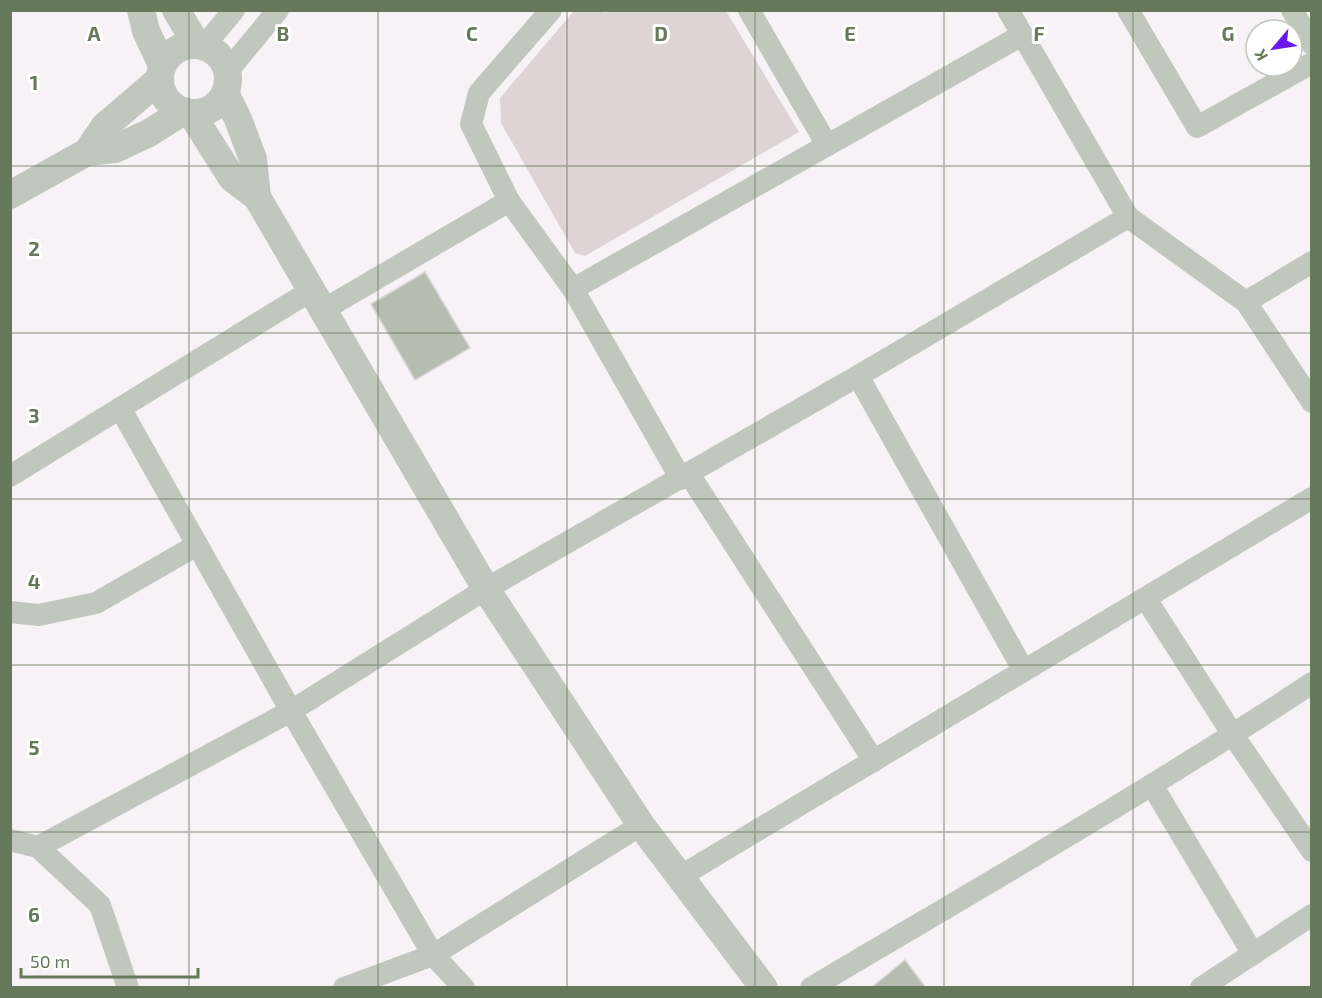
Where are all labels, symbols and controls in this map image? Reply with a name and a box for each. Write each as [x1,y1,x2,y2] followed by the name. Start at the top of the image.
[1244,18,1304,78] north arrow
[87,21,101,45] text: A
[277,21,289,45] text: B
[466,21,478,45] text: C
[654,21,668,45] text: D
[844,21,856,45] text: E
[1033,21,1045,45] text: F
[1222,21,1234,45] text: G
[1249,46,1271,65] text: K
[30,70,38,94] text: 1
[28,236,40,260] text: 2
[28,403,40,427] text: 3
[28,569,41,593] text: 4
[28,735,40,759] text: 5
[28,902,40,926] text: 6
[21,941,198,979] scale bar
[30,950,70,972] text: 50 m

